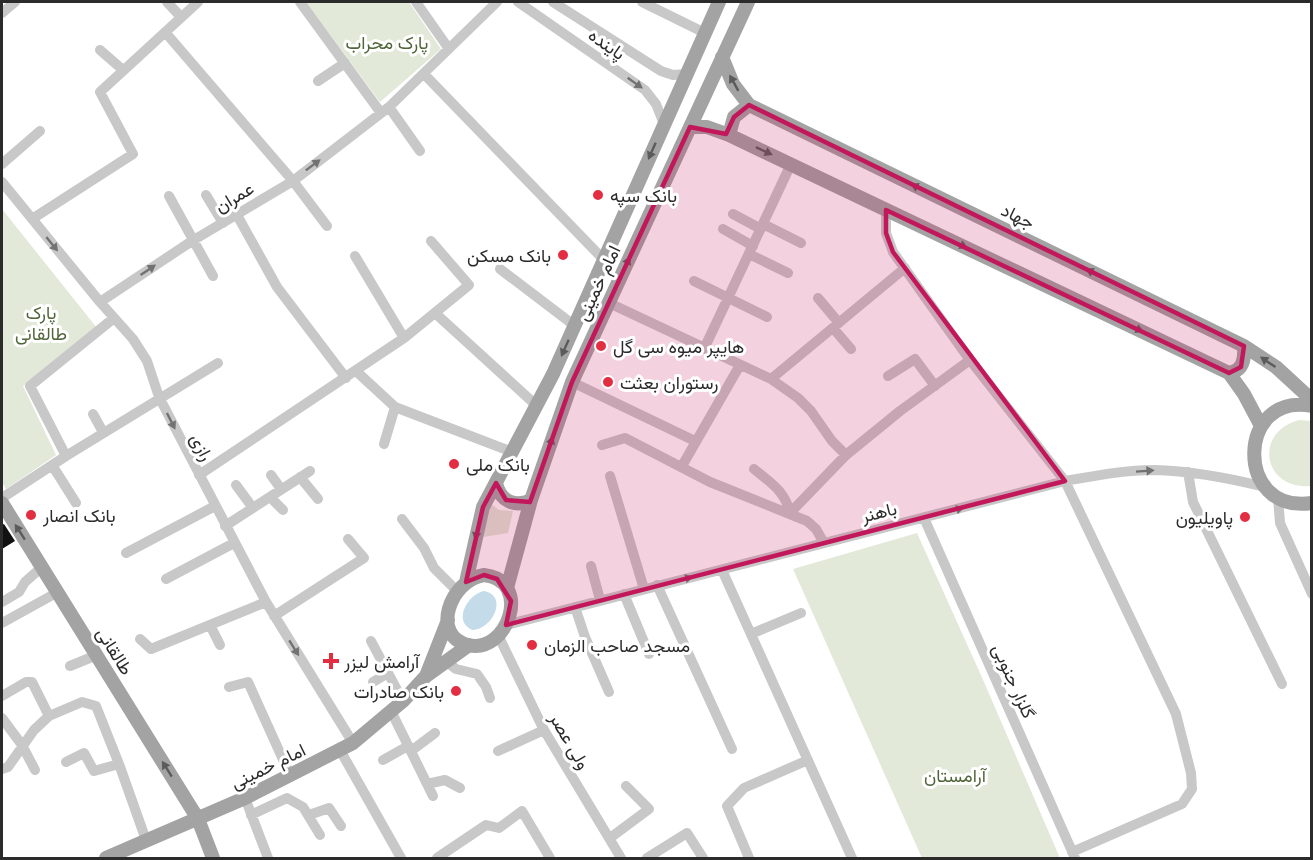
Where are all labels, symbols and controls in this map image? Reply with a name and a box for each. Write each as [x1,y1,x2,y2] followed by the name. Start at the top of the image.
[583,22,631,66] street label: پاینده
[346,30,428,55] park label: پارک محراب
[729,74,739,91] one-way arrow
[627,77,643,89] one-way arrow
[647,142,657,160] one-way arrow
[756,147,773,156] one-way arrow
[305,160,320,172] one-way arrow
[210,176,258,218] street label: عمران
[610,183,677,208] place label: بانک سپه
[910,183,928,193] one-way arrow
[591,188,605,202] marker: بانک سپه
[997,197,1039,235] street label: جهاد
[45,236,58,251] one-way arrow
[950,239,968,249] one-way arrow
[570,241,626,325] street label: امام خمینی
[467,243,551,268] place label: بانک مسکن
[556,248,570,262] marker: بانک مسکن
[621,256,631,274] one-way arrow
[140,264,156,276] one-way arrow
[1086,268,1103,278] one-way arrow
[15,300,67,346] park label: پارک طالقانی
[1127,324,1144,333] one-way arrow
[613,334,744,359] place label: هایپر میوه سی گل
[594,339,608,353] marker: هایپر میوه سی گل
[560,340,569,357] one-way arrow
[1260,356,1276,368] one-way arrow
[620,370,718,395] place label: رستوران بعثت
[601,375,615,389] marker: رستوران بعثت
[166,413,176,430] one-way arrow
[185,429,219,465] street label: رازی
[546,436,556,454] one-way arrow
[466,452,530,477] place label: بانک ملی
[447,457,461,471] marker: بانک ملی
[1136,467,1155,476] one-way arrow
[858,496,899,529] street label: باهنر
[42,503,116,528] place label: بانک انصار
[946,504,964,514] one-way arrow
[1176,505,1233,530] place label: پاویلیون
[24,508,38,522] marker: بانک انصار
[1238,510,1252,524] marker: پاویلیون
[472,522,482,540] one-way arrow
[14,524,26,540] one-way arrow
[675,573,694,583] one-way arrow
[91,622,139,680] street label: طالقانی
[544,633,690,658] place label: مسجد صاحب الزمان
[525,638,539,652] marker: مسجد صاحب الزمان
[288,640,299,656] one-way arrow
[986,640,1042,722] street label: گلزار جنوبی
[343,649,421,674] place label: آرامش لیزر
[322,652,340,670] marker: آرامش لیزر
[354,679,444,704] place label: بانک صادرات
[449,684,463,698] marker: بانک صادرات
[543,707,596,774] street label: ولی عصر
[226,737,310,795] street label: امام خمینی
[161,761,172,777] one-way arrow
[924,763,988,788] park label: آرامستان

